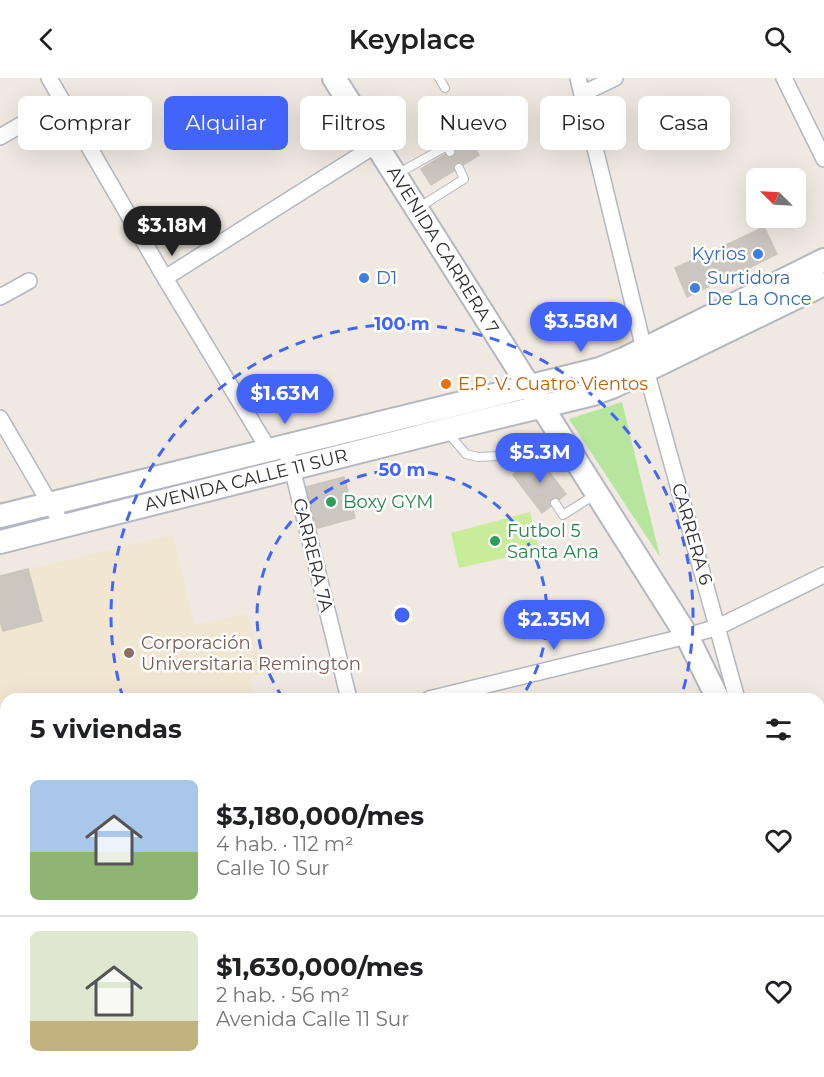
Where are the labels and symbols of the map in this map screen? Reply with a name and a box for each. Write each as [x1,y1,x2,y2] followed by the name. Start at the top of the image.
[382,162,504,338] street label: AVENIDA CARRERA 7
[746,168,806,228] north arrow
[123,206,221,257] pin: $3.18M
[691,243,746,265] place label: Kyrios
[751,247,765,261] marker: Kyrios
[376,267,397,289] place label: D1
[707,267,812,310] place label: Surtidora De La Once
[357,271,371,285] marker: D1
[688,281,702,295] marker: Surtidora De La Once
[532,302,630,353] pin: $3.58M
[374,313,430,335] text: 100 m
[458,373,648,395] place label: E.P. V. Cuatro Vientos
[236,374,334,425] pin: $1.63M
[439,377,453,391] marker: E.P. V. Cuatro Vientos
[498,433,582,484] pin: $5.3M
[142,444,350,516] street label: AVENIDA CALLE 11 SUR
[379,459,425,481] text: 50 m
[667,480,717,588] street label: CARRERA 6
[343,491,433,513] place label: Boxy GYM
[324,495,338,509] marker: Boxy GYM
[288,496,338,614] street label: CARRERA 7A
[507,520,599,563] place label: Futbol 5 Santa Ana
[488,534,502,548] marker: Futbol 5 Santa Ana
[505,600,603,651] pin: $2.35M
[392,605,412,625] centre of rings
[141,632,361,675] place label: Corporación Universitaria Remington
[122,646,136,660] marker: Corporación Universitaria Remington

